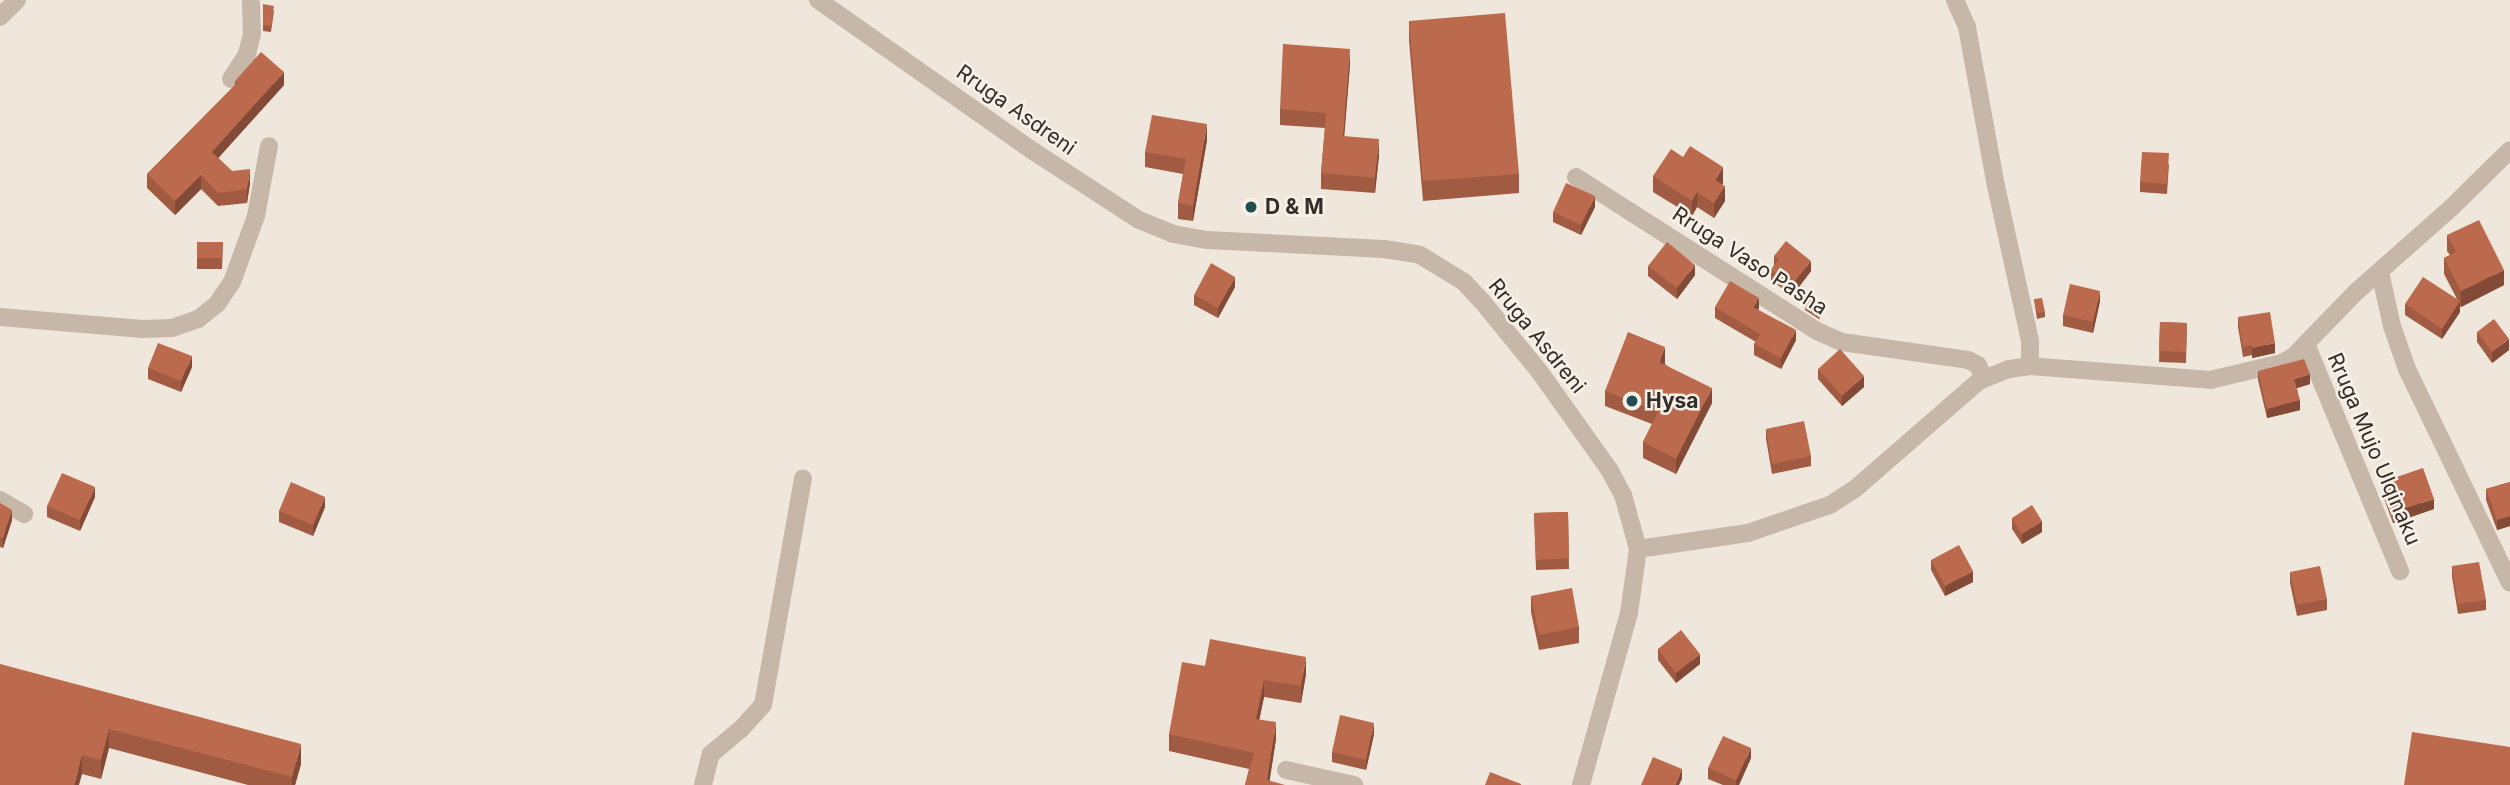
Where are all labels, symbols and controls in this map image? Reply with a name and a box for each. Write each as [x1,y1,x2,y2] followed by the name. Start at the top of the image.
[951,59,1081,161] street label: Rruga Asdreni
[1265,194,1324,220] place label: D & M
[1243,199,1259,215] marker: D & M
[1668,201,1832,321] street label: Rruga Vaso Pasha
[1483,274,1591,398] street label: Rruga Asdreni
[2322,349,2426,549] street label: Rruga Mujo Ulqinaku
[1646,388,1698,414] place label: Hysa
[1624,393,1640,409] marker: Hysa

